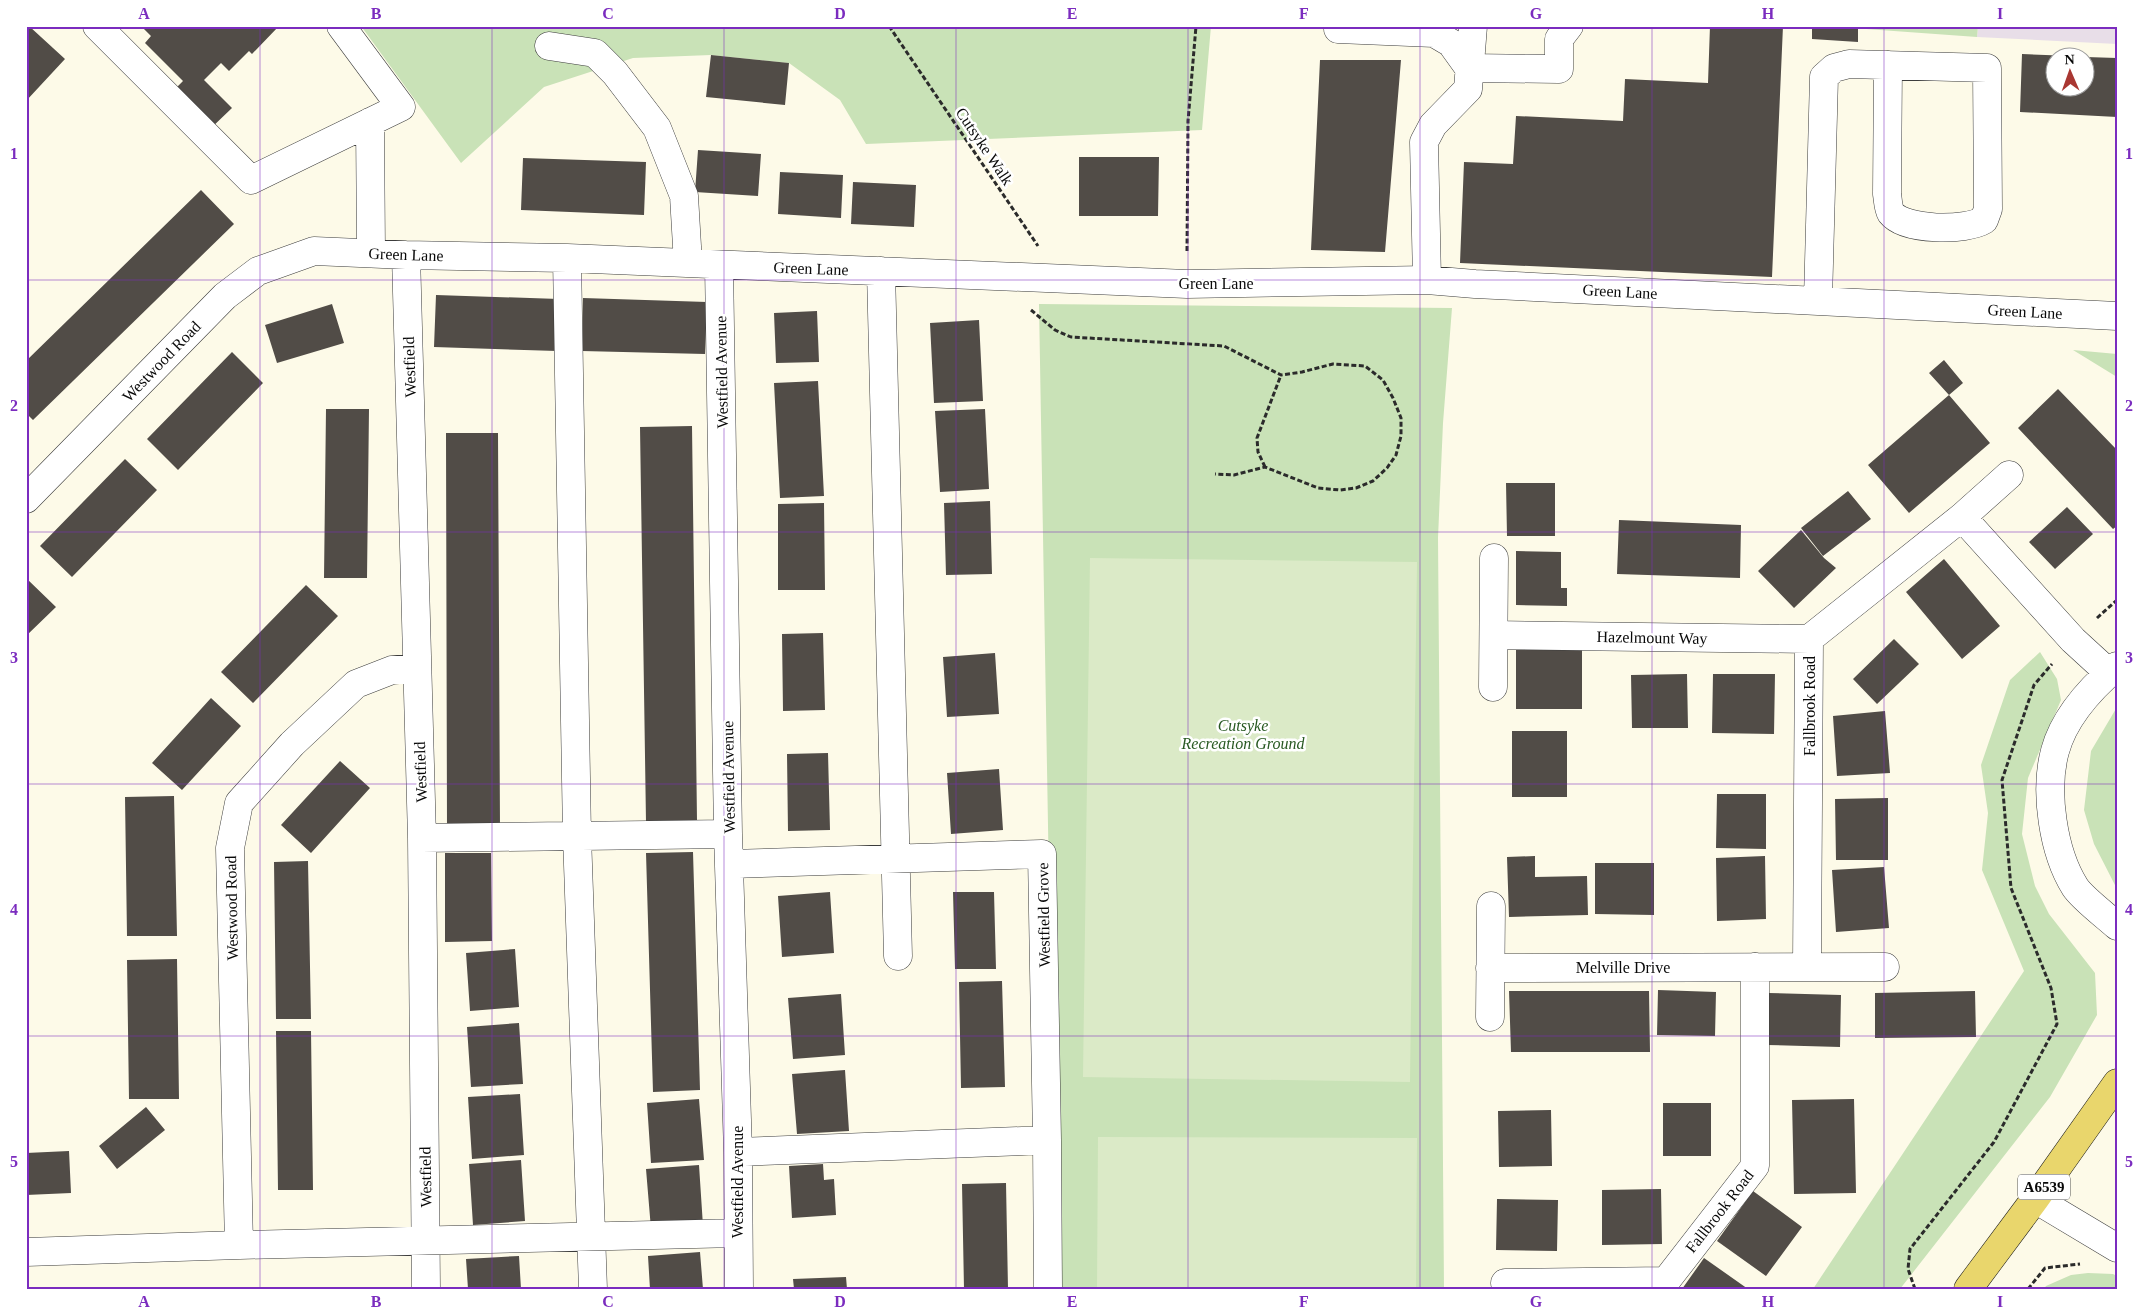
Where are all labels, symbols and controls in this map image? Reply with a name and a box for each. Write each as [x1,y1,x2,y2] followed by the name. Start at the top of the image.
[138,5,150,22] text: A
[371,5,382,22] text: B
[602,5,614,22] text: C
[834,5,846,22] text: D
[1067,5,1077,22] text: E
[1299,5,1309,22] text: F
[1530,5,1543,22] text: G
[1762,5,1775,22] text: H
[1997,5,2003,22] text: I
[2046,48,2096,98] north arrow
[2064,52,2075,67] text: N
[952,104,1017,189] street label: Cutsyke Walk
[10,145,18,162] text: 1
[2125,145,2133,162] text: 1
[368,245,444,264] street label: Green Lane
[773,259,849,278] street label: Green Lane
[1178,275,1254,292] street label: Green Lane
[1582,281,1658,302] street label: Green Lane
[1987,301,2063,322] street label: Green Lane
[712,316,731,428] street label: Westfield Avenue
[119,318,204,405] street label: Westwood Road
[400,336,419,398] street label: Westfield
[10,397,18,414] text: 2
[2125,397,2133,414] text: 2
[1596,628,1708,648] street label: Hazelmount Way
[10,649,18,666] text: 3
[2125,649,2133,666] text: 3
[1801,656,1818,756] street label: Fallbrook Road
[1181,717,1305,752] park label: Cutsyke Recreation Ground
[719,721,738,833] street label: Westfield Avenue
[411,741,430,803] street label: Westfield
[222,855,241,961] street label: Westwood Road
[1034,862,1053,968] street label: Westfield Grove
[10,901,18,918] text: 4
[2125,901,2133,918] text: 4
[1576,959,1670,976] street label: Melville Drive
[729,1126,746,1238] street label: Westfield Avenue
[416,1146,435,1208] street label: Westfield
[10,1153,18,1170] text: 5
[2125,1153,2133,1170] text: 5
[1682,1167,1757,1256] street label: Fallbrook Road
[2018,1174,2070,1200] road number: A6539
[138,1293,150,1310] text: A
[371,1293,382,1310] text: B
[602,1293,614,1310] text: C
[834,1293,846,1310] text: D
[1067,1293,1077,1310] text: E
[1299,1293,1309,1310] text: F
[1530,1293,1543,1310] text: G
[1762,1293,1775,1310] text: H
[1997,1293,2003,1310] text: I

